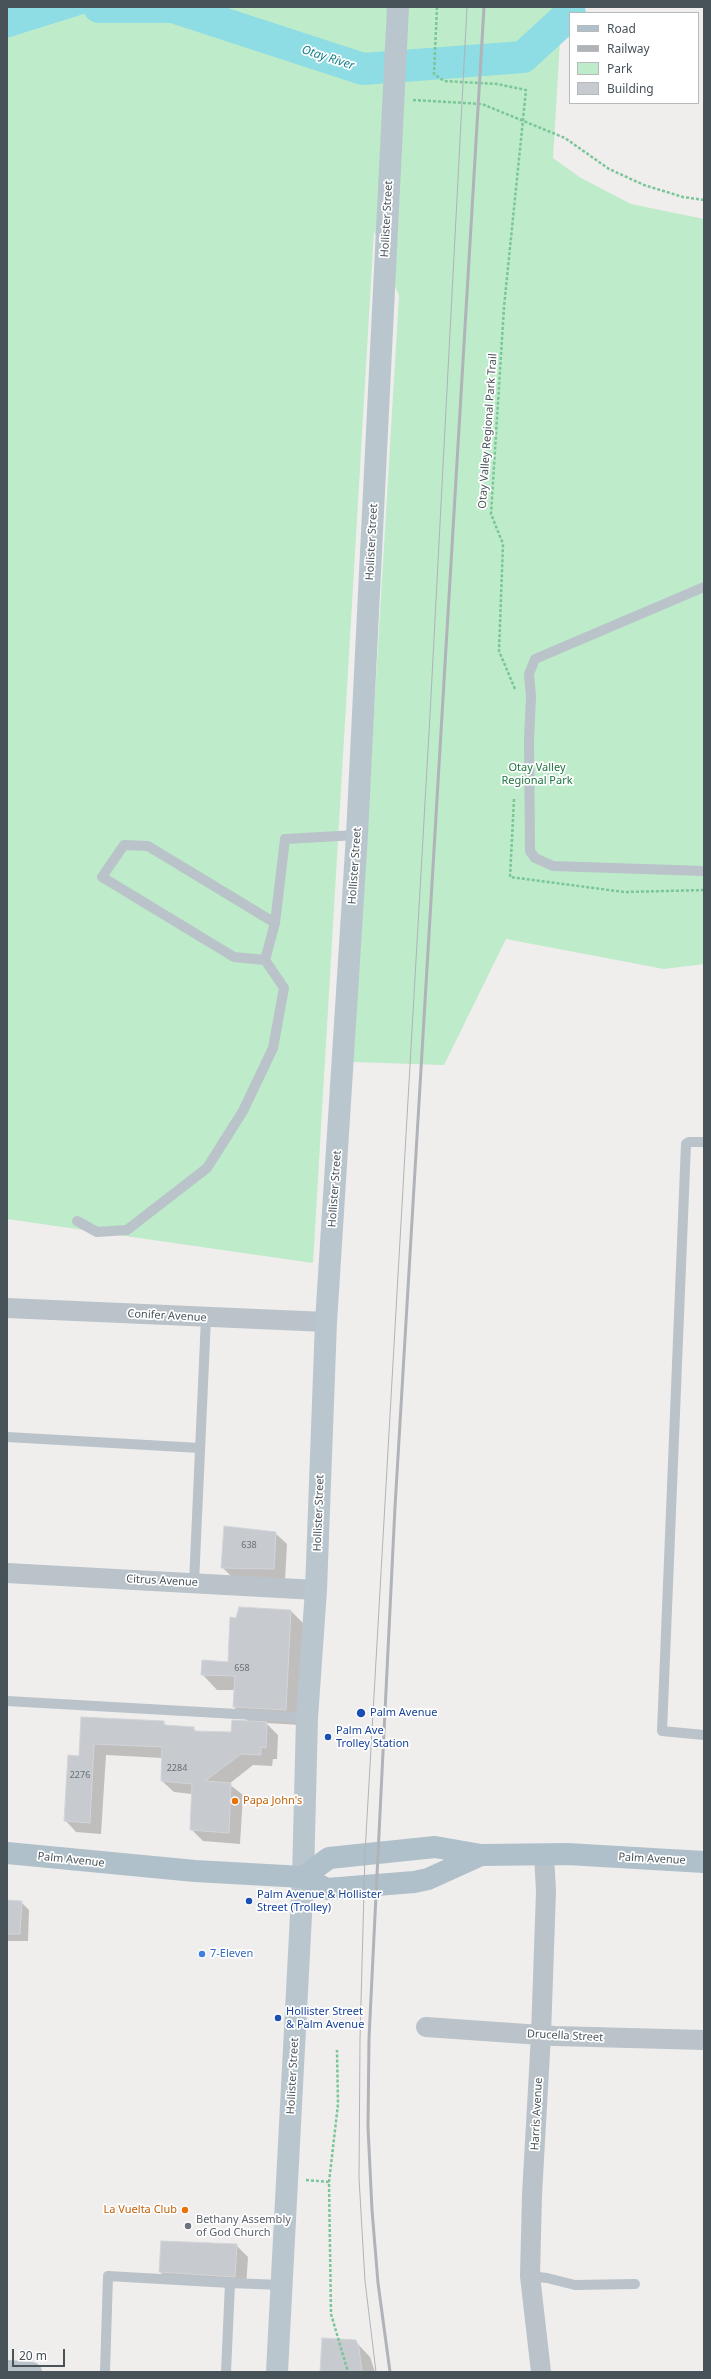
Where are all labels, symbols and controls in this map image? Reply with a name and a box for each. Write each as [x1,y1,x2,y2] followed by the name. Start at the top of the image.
[569,12,699,104] legend
[607,20,636,37] text: Road
[607,40,650,57] text: Railway
[300,43,356,73] water label: Otay River
[607,60,632,77] text: Park
[607,80,654,97] text: Building
[378,180,396,258] street label: Hollister Street
[476,353,500,509] street label: Otay Valley Regional Park Trail
[363,503,381,581] street label: Hollister Street
[501,761,573,787] park label: Otay Valley Regional Park
[346,827,364,905] street label: Hollister Street
[326,1150,344,1228] street label: Hollister Street
[127,1307,207,1325] street label: Conifer Avenue
[311,1474,327,1552] street label: Hollister Street
[241,1540,257,1550] house number: 638
[126,1573,198,1589] street label: Citrus Avenue
[234,1663,250,1673] house number: 658
[370,1706,437,1720] place label: Palm Avenue
[355,1707,367,1719] marker: Palm Avenue
[336,1724,409,1750] place label: Palm Ave Trolley Station
[323,1732,333,1742] marker: Palm Ave Trolley Station
[167,1763,187,1773] house number: 2284
[70,1770,90,1780] house number: 2276
[243,1794,302,1808] place label: Papa John's
[230,1796,240,1806] marker: Papa John's
[37,1850,105,1870] street label: Palm Avenue
[618,1851,686,1867] street label: Palm Avenue
[257,1888,382,1914] place label: Palm Avenue & Hollister Street (Trolley)
[244,1896,254,1906] marker: Palm Avenue & Hollister Street (Trolley)
[210,1947,253,1961] place label: 7-Eleven
[197,1949,207,1959] marker: 7-Eleven
[286,2005,364,2031] place label: Hollister Street & Palm Avenue
[273,2013,283,2023] marker: Hollister Street & Palm Avenue
[527,2027,603,2045] street label: Drucella Street
[284,2037,302,2115] street label: Hollister Street
[528,2077,546,2151] street label: Harris Avenue
[104,2203,177,2217] place label: La Vuelta Club
[180,2205,190,2215] marker: La Vuelta Club
[196,2213,291,2239] place label: Bethany Assembly of God Church
[183,2221,193,2231] marker: Bethany Assembly of God Church
[14,2341,67,2367] scale bar
[19,2347,47,2364] text: 20 m

